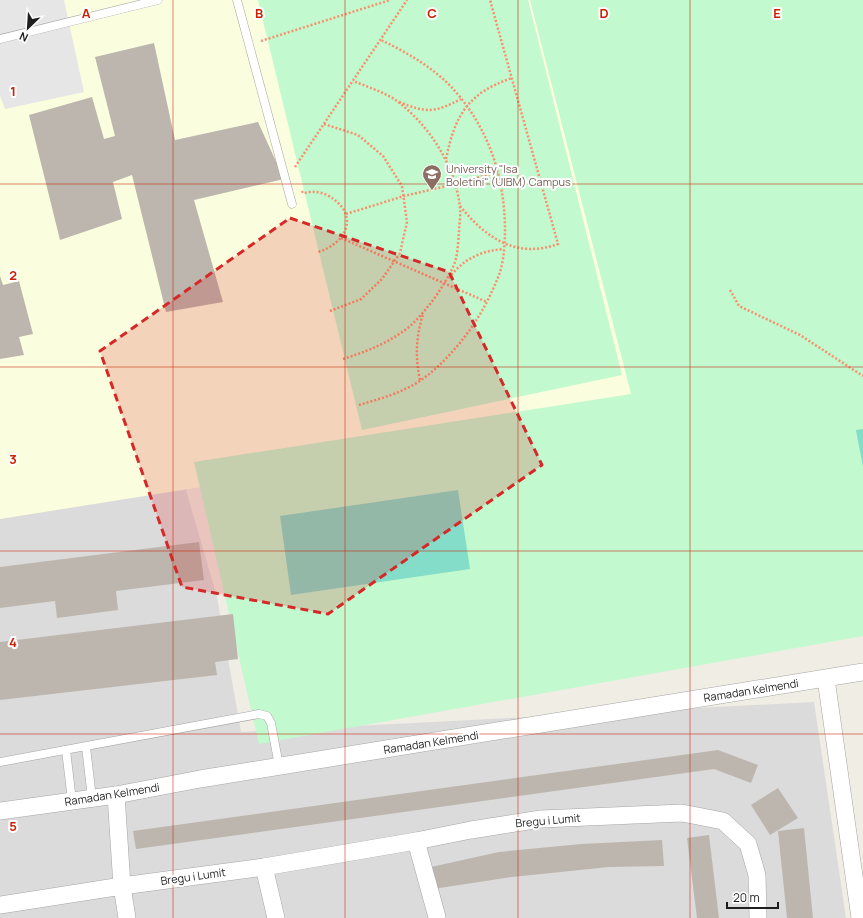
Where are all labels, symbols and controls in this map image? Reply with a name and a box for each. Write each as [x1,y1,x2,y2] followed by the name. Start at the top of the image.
[82,4,91,22] text: A
[255,4,263,22] text: B
[427,4,437,22] text: C
[599,4,609,22] text: D
[773,4,781,22] text: E
[8,8,48,48] north arrow
[17,29,30,46] text: N
[10,82,16,100] text: 1
[446,161,571,189] place label: University "Isa Boletini" (UIBM) Campus
[421,163,443,191] school or university icon: University "Isa Boletini" (UIBM) Campus
[9,266,17,284] text: 2
[9,450,17,468] text: 3
[9,633,17,651] text: 4
[702,675,800,705] street label: Ramadan Kelmendi
[382,727,480,757] street label: Ramadan Kelmendi
[63,779,161,809] street label: Ramadan Kelmendi
[515,810,581,830] street label: Bregu i Lumit
[9,817,17,835] text: 5
[160,864,226,888] street label: Bregu i Lumit
[727,884,778,910] scale bar
[733,889,760,906] text: 20 m

